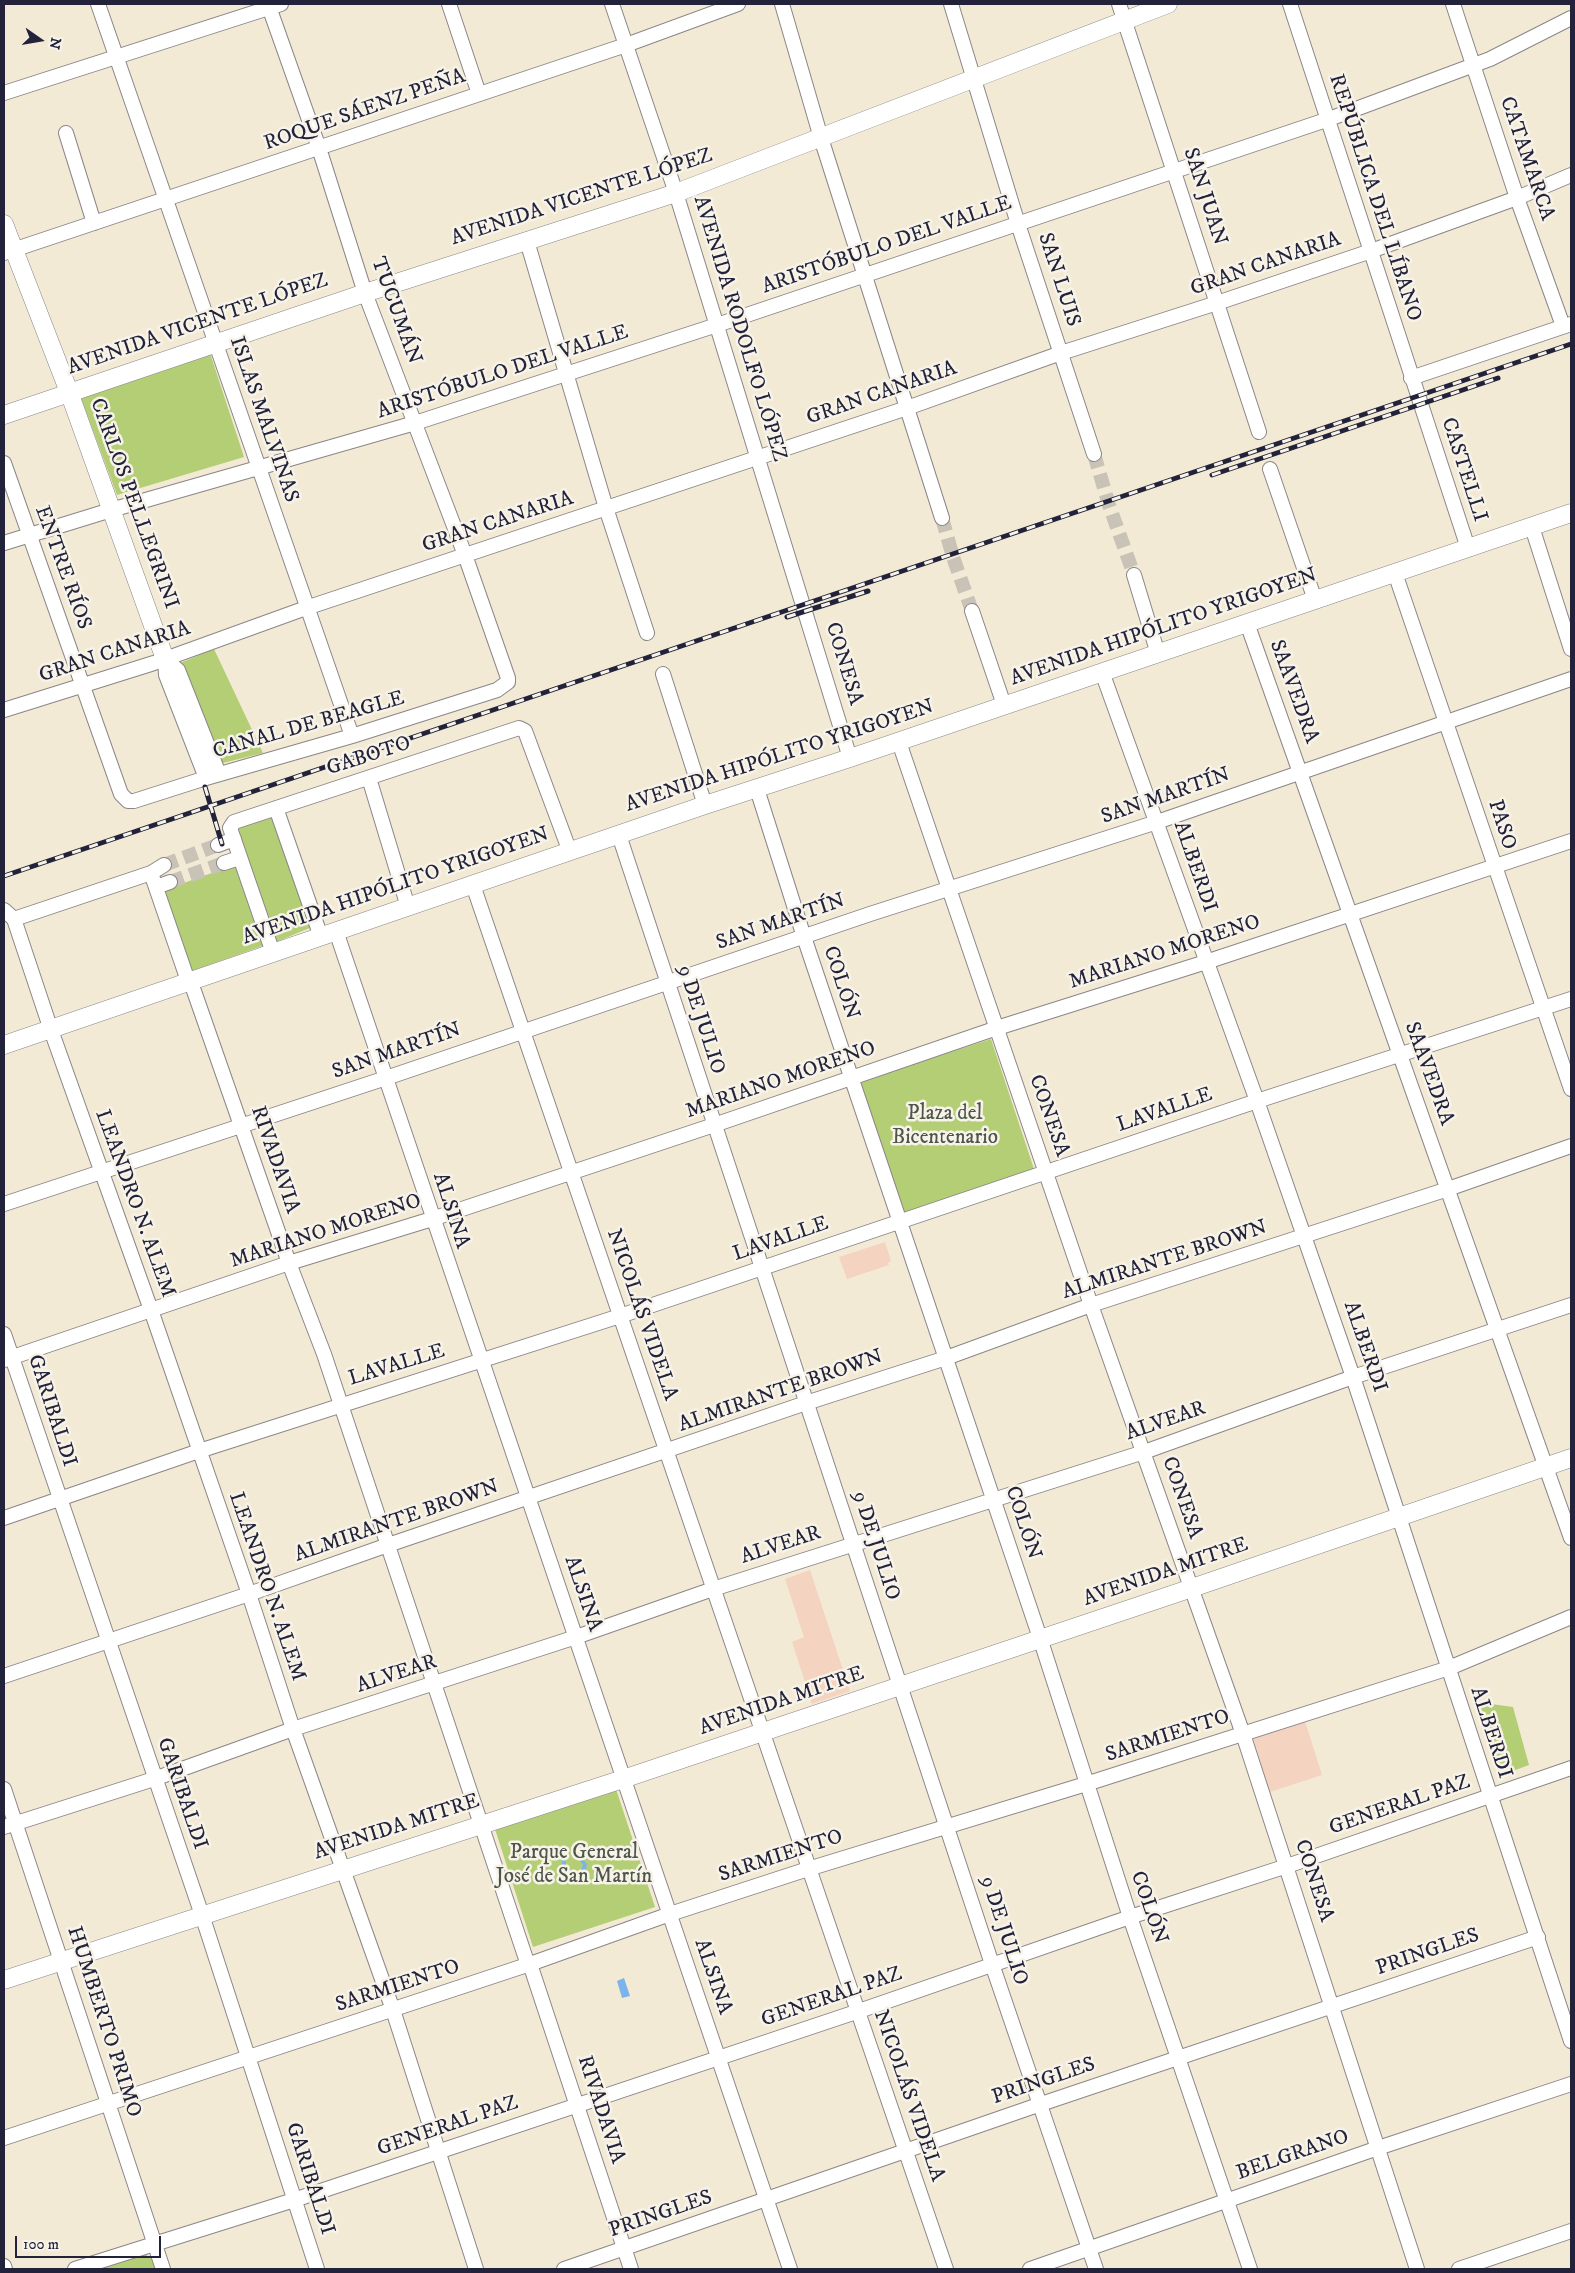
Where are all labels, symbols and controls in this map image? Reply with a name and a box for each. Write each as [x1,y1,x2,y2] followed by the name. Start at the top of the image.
[15,15,65,65] north arrow
[45,36,65,51] text: N
[261,65,469,157] street label: ROQUE SÁENZ PEÑA
[1322,71,1426,325] street label: REPÚBLICA DEL LÍBANO
[1493,94,1559,224] street label: CATAMARCA
[448,144,716,252] street label: AVENIDA VICENTE LÓPEZ
[1176,145,1232,249] street label: SAN JUAN
[759,191,1015,301] street label: ARISTÓBULO DEL VALLE
[687,193,791,465] street label: AVENIDA RODOLFO LÓPEZ
[1188,227,1344,303] street label: GRAN CANARIA
[1031,230,1085,330] street label: SAN LUIS
[364,254,426,368] street label: TUCUMÁN
[65,269,331,381] street label: AVENIDA VICENTE LÓPEZ
[374,320,632,426] street label: ARISTÓBULO DEL VALLE
[223,334,303,506] street label: ISLAS MALVINAS
[804,356,960,432] street label: GRAN CANARIA
[83,395,183,613] street label: CARLOS PELLEGRINI
[1434,415,1492,525] street label: CASTELLI
[419,487,577,559] street label: GRAN CANARIA
[28,503,96,633] street label: ENTRE RÍOS
[1007,564,1321,692] street label: AVENIDA HIPÓLITO YRIGOYEN
[36,617,194,689] street label: GRAN CANARIA
[819,620,867,708] street label: CONESA
[1263,637,1323,747] street label: SAAVEDRA
[210,687,408,765] street label: CANAL DE BEAGLE
[623,695,937,819] street label: AVENIDA HIPÓLITO YRIGOYEN
[324,732,414,782] street label: GABOTO
[1098,763,1234,831] street label: SAN MARTÍN
[1481,797,1521,853] street label: PASO
[1167,818,1221,916] street label: ALBERDI
[239,823,553,951] street label: AVENIDA HIPÓLITO YRIGOYEN
[713,889,849,957] street label: SAN MARTÍN
[1066,910,1264,996] street label: MARIANO MORENO
[816,943,864,1023] street label: COLÓN
[671,962,729,1078] street label: 9 DE JULIO
[329,1018,465,1086] street label: SAN MARTÍN
[1398,1019,1458,1129] street label: SAAVEDRA
[683,1037,879,1125] street label: MARIANO MORENO
[1022,1072,1074,1160] street label: CONESA
[1114,1083,1216,1139] street label: LAVALLE
[892,1102,998,1152] park label: Plaza del Bicentenario
[244,1103,304,1217] street label: RIVADAVIA
[88,1107,180,1301] street label: LEANDRO N. ALEM
[426,1170,474,1252] street label: ALSINA
[227,1189,425,1275] street label: MARIANO MORENO
[730,1212,832,1268] street label: LAVALLE
[1059,1216,1271,1306] street label: ALMIRANTE BROWN
[600,1226,682,1404] street label: NICOLÁS VIDELA
[1337,1298,1391,1396] street label: ALBERDI
[346,1339,448,1393] street label: LAVALLE
[676,1345,886,1439] street label: ALMIRANTE BROWN
[21,1352,81,1470] street label: GARIBALDI
[1123,1397,1209,1447] street label: ALVEAR
[1155,1454,1207,1542] street label: CONESA
[292,1475,502,1569] street label: ALMIRANTE BROWN
[998,1483,1046,1563] street label: COLÓN
[846,1488,904,1604] street label: 9 DE JULIO
[222,1489,310,1685] street label: LEANDRO N. ALEM
[738,1521,824,1571] street label: ALVEAR
[1080,1533,1252,1613] street label: AVENIDA MITRE
[557,1553,607,1635] street label: ALSINA
[354,1650,440,1700] street label: ALVEAR
[696,1662,868,1742] street label: AVENIDA MITRE
[1463,1684,1517,1782] street label: ALBERDI
[1103,1705,1233,1769] street label: SARMIENTO
[150,1735,212,1853] street label: GARIBALDI
[1326,1770,1474,1842] street label: GENERAL PAZ
[311,1789,483,1867] street label: AVENIDA MITRE
[716,1825,846,1889] street label: SARMIENTO
[1288,1837,1338,1925] street label: CONESA
[496,1841,652,1891] park label: Parque General José de San Martín
[1124,1868,1172,1948] street label: COLÓN
[974,1873,1032,1989] street label: 9 DE JULIO
[60,1923,146,2121] street label: HUMBERTO PRIMO
[1373,1924,1483,1982] street label: PRINGLES
[687,1936,737,2018] street label: ALSINA
[333,1955,463,2019] street label: SARMIENTO
[758,1962,906,2034] street label: GENERAL PAZ
[867,2007,949,2185] street label: NICOLÁS VIDELA
[571,2053,629,2167] street label: RIVADAVIA
[989,2053,1099,2111] street label: PRINGLES
[374,2091,522,2163] street label: GENERAL PAZ
[279,2120,339,2238] street label: GARIBALDI
[1233,2125,1353,2187] street label: BELGRANO
[606,2186,716,2244] street label: PRINGLES
[18,2226,164,2258] scale bar
[23,2235,59,2254] text: 100 m

